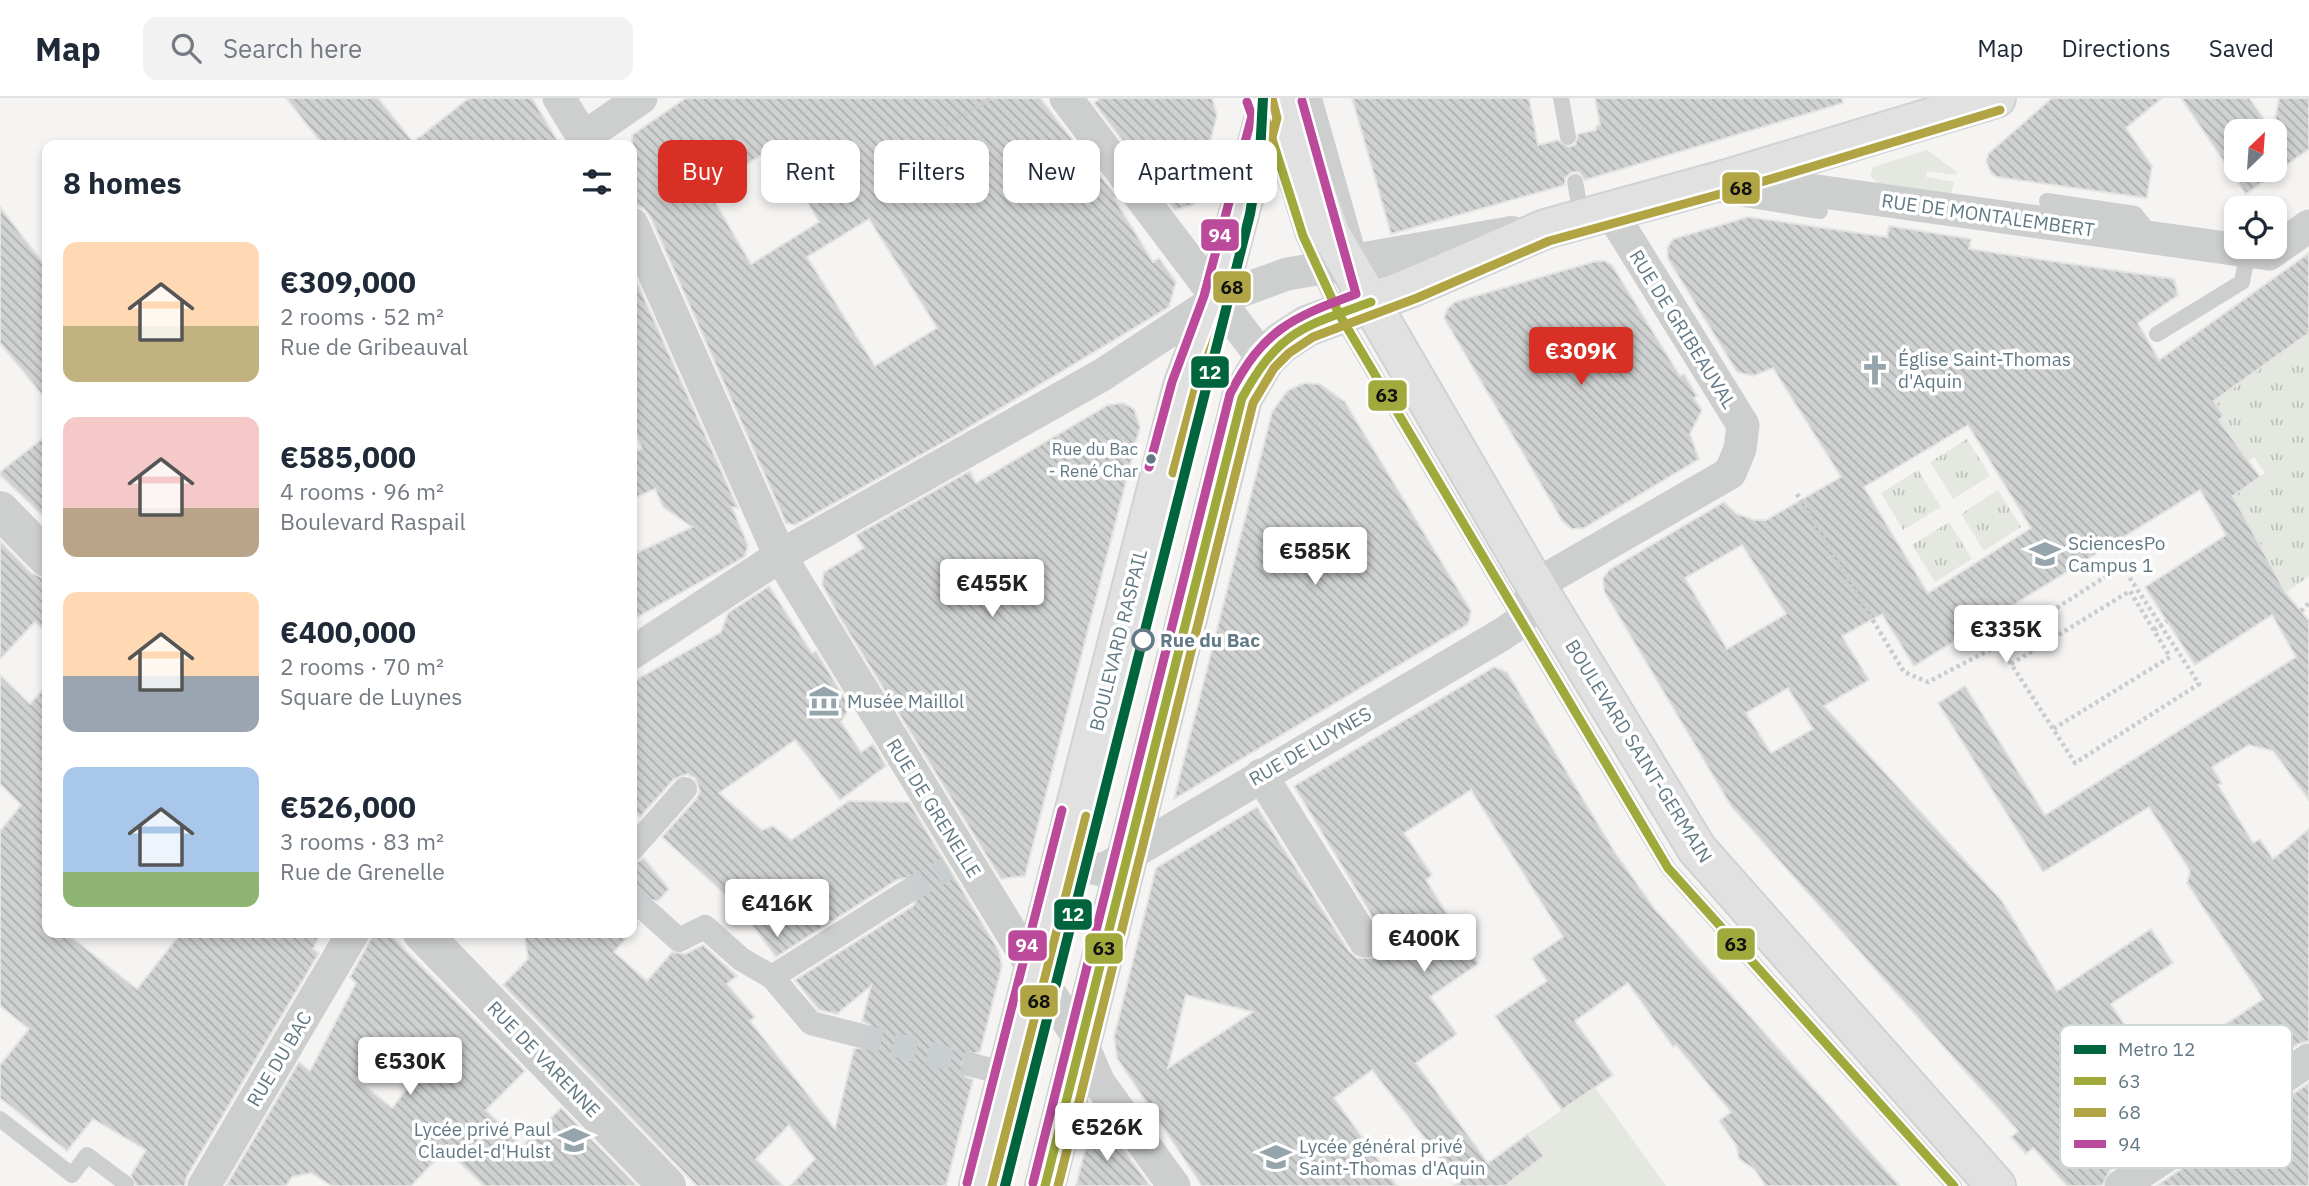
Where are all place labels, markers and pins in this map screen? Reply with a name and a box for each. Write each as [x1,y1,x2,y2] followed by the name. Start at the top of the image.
[1532,328,1630,387] pin: €309K
[1898,347,2071,393] place label: Église Saint-Thomas d'Aquin
[1858,353,1892,387] church icon: Église Saint-Thomas d'Aquin
[1049,438,1138,482] place label: Rue du Bac - René Char
[1144,452,1158,466] marker: Rue du Bac - René Char
[1266,528,1364,587] pin: €585K
[2068,531,2165,577] place label: SciencesPo Campus 1
[2028,537,2062,571] school or university icon: SciencesPo Campus 1
[943,560,1041,619] pin: €455K
[1957,606,2055,665] pin: €335K
[1160,628,1260,652] place label: Rue du Bac
[1132,629,1154,651] marker: Rue du Bac
[807,684,841,718] museum icon: Musée Maillol
[847,689,964,713] place label: Musée Maillol
[728,880,826,939] pin: €416K
[1375,914,1473,974] pin: €400K
[361,1038,459,1097] pin: €530K
[1058,1104,1156,1163] pin: €526K
[414,1117,551,1163] place label: Lycée privé Paul Claudel-d'Hulst
[557,1123,591,1157] school or university icon: Lycée privé Paul Claudel-d'Hulst
[1299,1134,1486,1180] place label: Lycée général privé Saint-Thomas d'Aquin
[1259,1140,1293,1174] school or university icon: Lycée général privé Saint-Thomas d'Aquin

